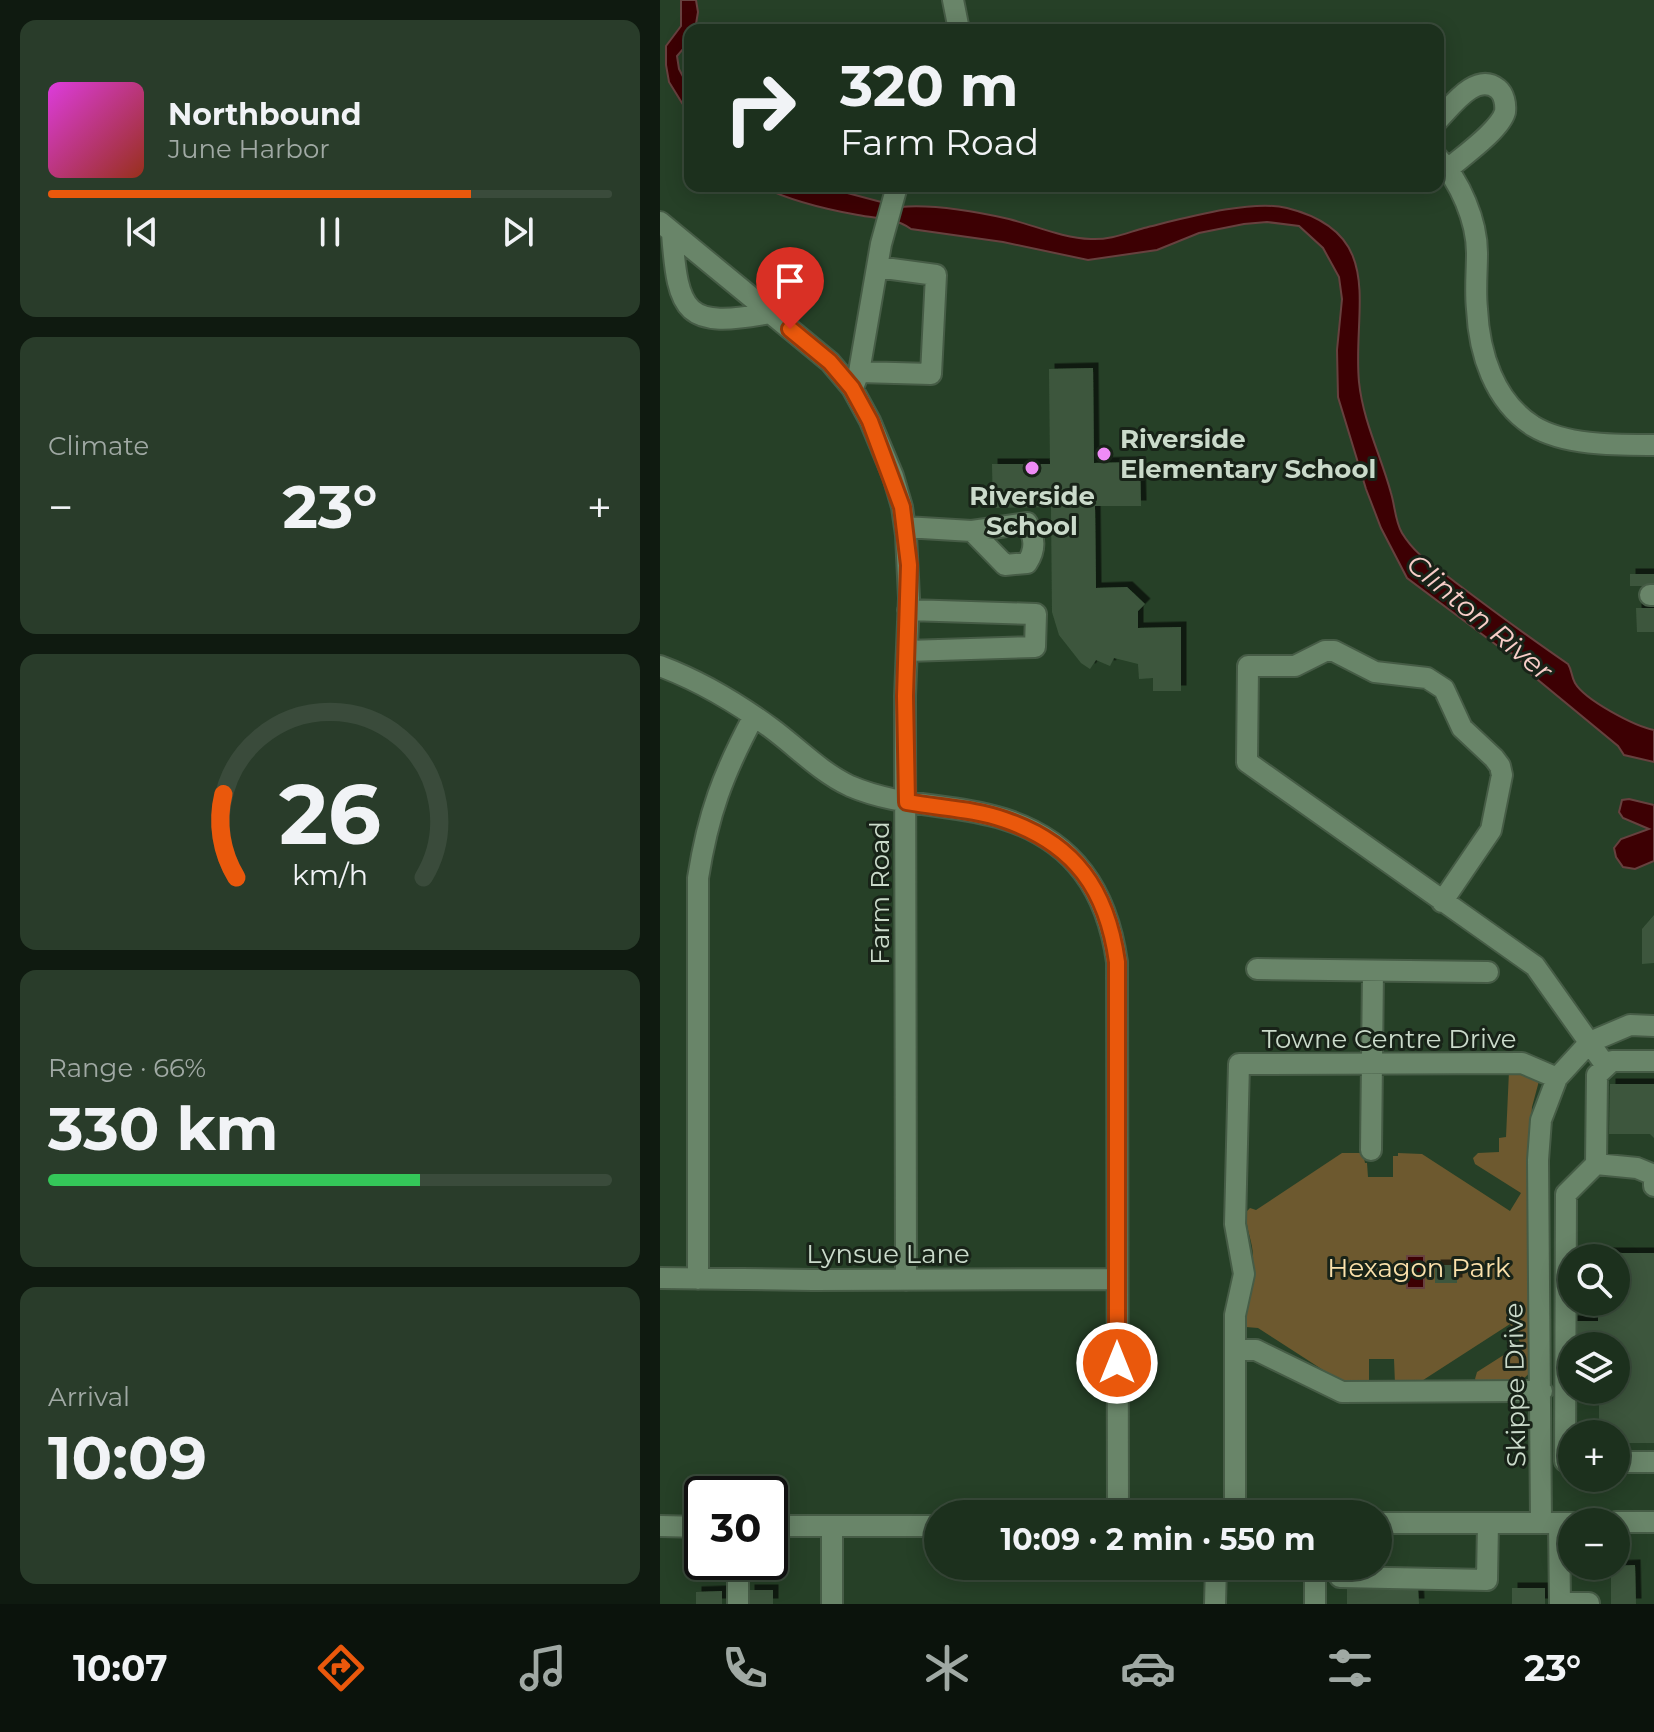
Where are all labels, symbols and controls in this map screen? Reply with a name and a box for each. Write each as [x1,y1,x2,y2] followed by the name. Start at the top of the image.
[840,52,1019,120] text: 320 m
[708,56,812,160] icon: right
[168,96,362,133] text: Northbound
[840,120,1039,164] text: Farm Road
[168,133,330,165] text: June Harbor
[120,210,164,254] icon: previous
[308,210,352,254] icon: pause
[496,210,540,254] icon: next
[756,247,824,329] pin
[768,259,812,303] icon: arrive
[1120,423,1376,485] place label: Riverside Elementary School
[48,430,149,462] text: Climate
[1095,445,1113,463] marker: Riverside Elementary School
[1023,459,1041,477] marker: Riverside School
[282,470,378,543] text: 23°
[48,480,73,534] text: −
[587,480,612,534] text: +
[969,480,1095,542] place label: Riverside School
[1400,546,1560,688] water label: Clinton River
[279,763,381,865] text: 26
[864,821,896,965] street label: Farm Road
[292,857,368,892] text: km/h
[1262,1023,1516,1055] street label: Towne Centre Drive
[48,1052,206,1084] text: Range · 66%
[48,1092,278,1165] text: 330 km
[806,1238,970,1270] street label: Lynsue Lane
[1558,1244,1630,1580] map controls
[1558,1244,1630,1316] button: search
[1327,1252,1511,1284] park label: Hexagon Park
[1498,1303,1532,1467] street label: Skippe Drive
[1075,1321,1159,1405] position arrow
[1558,1332,1630,1404] button: layers
[48,1381,130,1413] text: Arrival
[1558,1420,1630,1492] button: +
[48,1421,207,1494] text: 10:09
[684,1476,788,1580] speed limit sign: 30
[1558,1508,1630,1580] button: −
[1001,1521,1315,1558] text: 10:09 · 2 min · 550 m
[313,1640,369,1696] icon: directions
[515,1640,571,1696] icon: music
[717,1640,773,1696] icon: phone
[919,1640,975,1696] icon: climate
[1120,1640,1176,1696] icon: car
[1322,1640,1378,1696] icon: filters
[73,1646,168,1690] text: 10:07
[1524,1646,1581,1690] text: 23°

